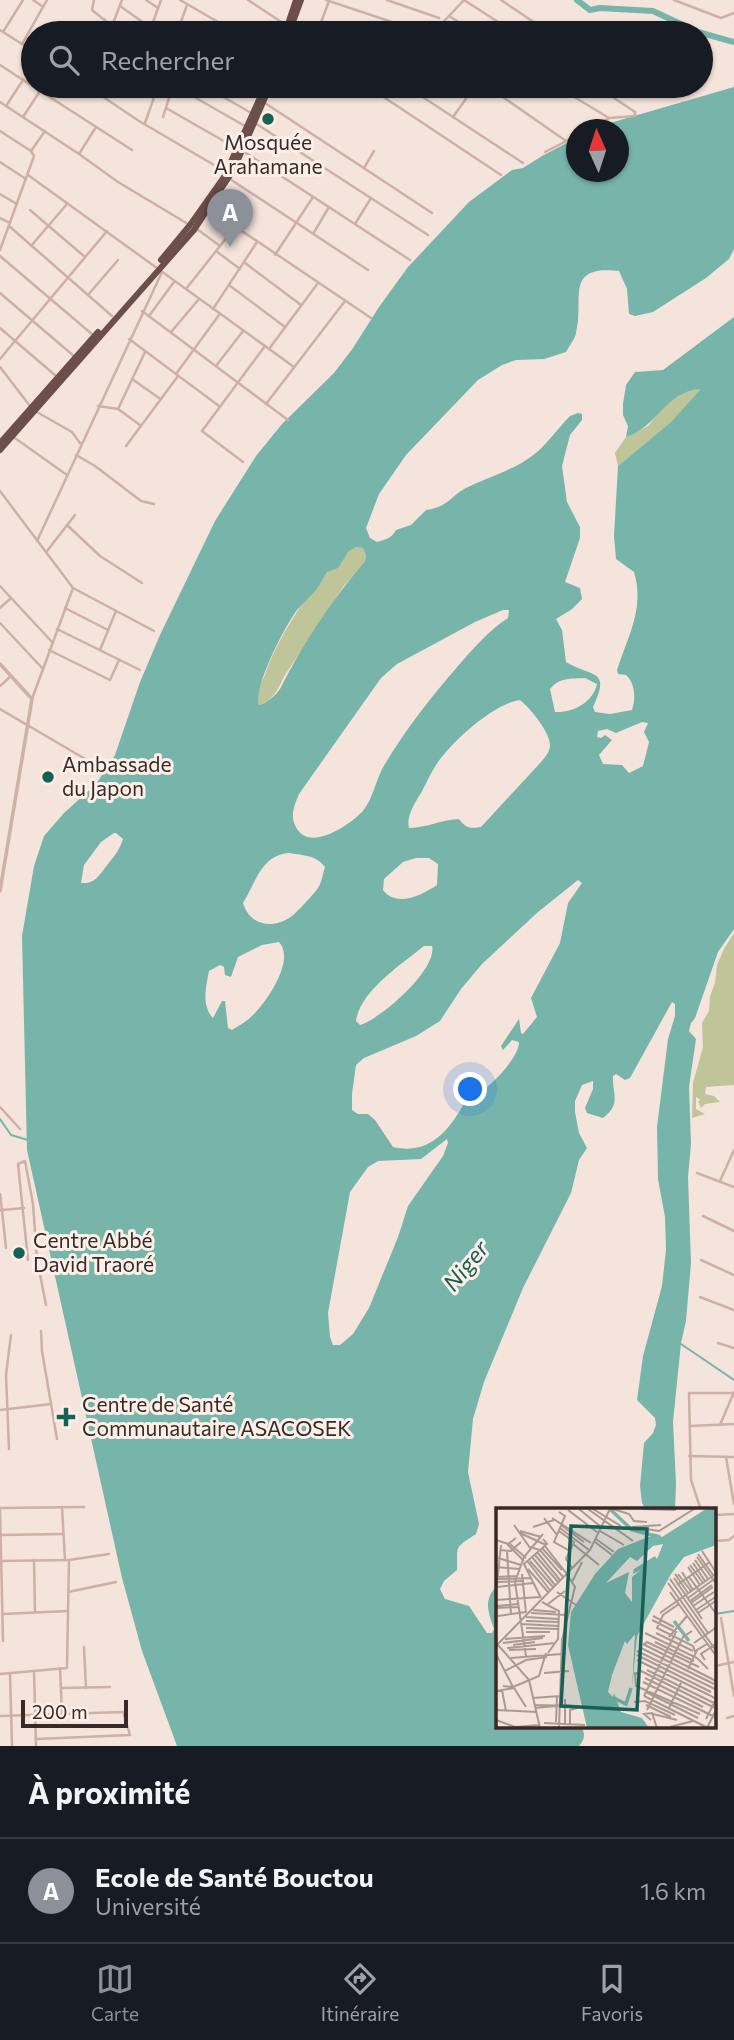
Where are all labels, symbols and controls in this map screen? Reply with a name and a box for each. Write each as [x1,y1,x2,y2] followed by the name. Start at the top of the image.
[21,21,713,98] search box
[45,41,83,79] icon: search
[101,44,235,75] text: Rechercher
[260,111,276,127] marker: Mosquée Arahamane
[566,119,629,182] north arrow
[213,129,323,178] place label: Mosquée Arahamane
[207,189,253,247] pin: A
[62,751,172,800] place label: Ambassade du Japon
[40,769,56,785] marker: Ambassade du Japon
[453,1072,487,1106] your location
[33,1227,154,1276] place label: Centre Abbé David Traoré
[436,1234,494,1296] water label: Niger
[11,1245,27,1261] marker: Centre Abbé David Traoré
[82,1391,351,1440] place label: Centre de Santé Communautaire ASACOSEK
[56,1407,76,1427] marker: Centre de Santé Communautaire ASACOSEK
[496,1508,716,1728] inset map
[21,1697,128,1729] scale bar
[32,1700,88,1723] text: 200 m
[28,1773,190,1810] text: À proximité
[95,1861,374,1892] text: Ecole de Santé Bouctou
[43,1877,59,1905] text: A
[640,1877,706,1905] text: 1.6 km
[95,1892,201,1920] text: Université
[91,1960,139,2025] tab: Carte
[321,1960,399,2025] tab: Itinéraire
[581,1960,643,2025] tab: Favoris

